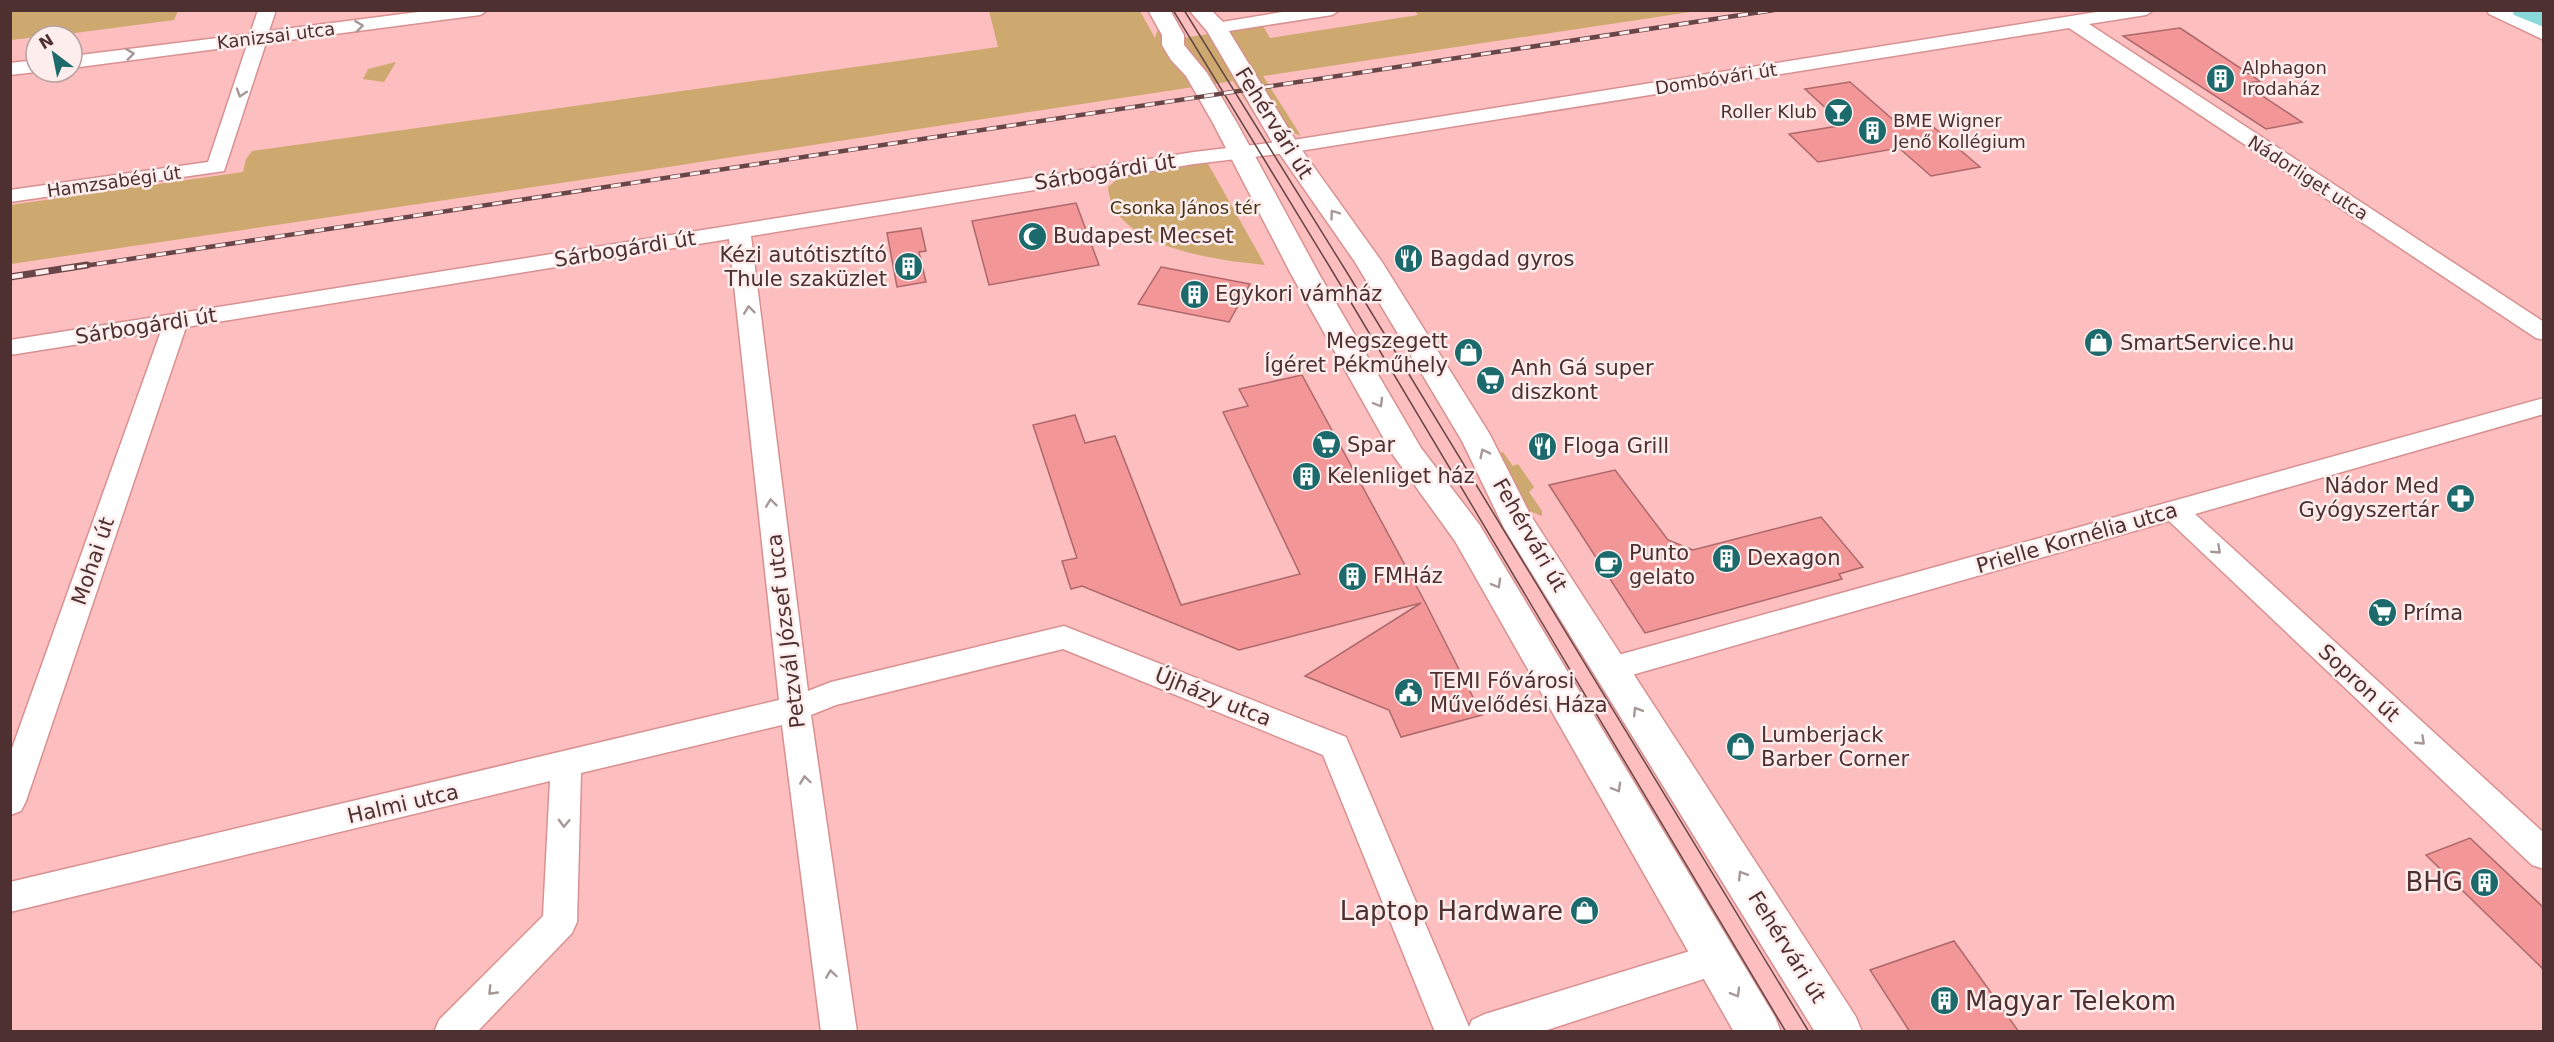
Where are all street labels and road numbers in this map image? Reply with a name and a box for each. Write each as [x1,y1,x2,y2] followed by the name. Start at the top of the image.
[216,18,336,53] street label: Kanizsai utca
[1653,59,1778,99] street label: Dombóvári út
[1230,63,1318,183] street label: Fehérvári út
[2244,131,2372,224] street label: Nádorliget utca
[1033,149,1177,195] street label: Sárbogárdi út
[46,162,182,201] street label: Hamzsabégi út
[553,226,697,272] street label: Sárbogárdi út
[74,303,218,349] street label: Sárbogárdi út
[1488,474,1572,596] street label: Fehérvári út
[1974,498,2180,578] street label: Prielle Kornélia utca
[67,514,119,608] street label: Mohai út
[762,532,810,730] street label: Petzvál József utca
[2313,639,2405,727] street label: Sopron út
[1151,662,1275,731] street label: Újházy utca
[345,780,461,828] street label: Halmi utca
[1743,887,1831,1007] street label: Fehérvári út

